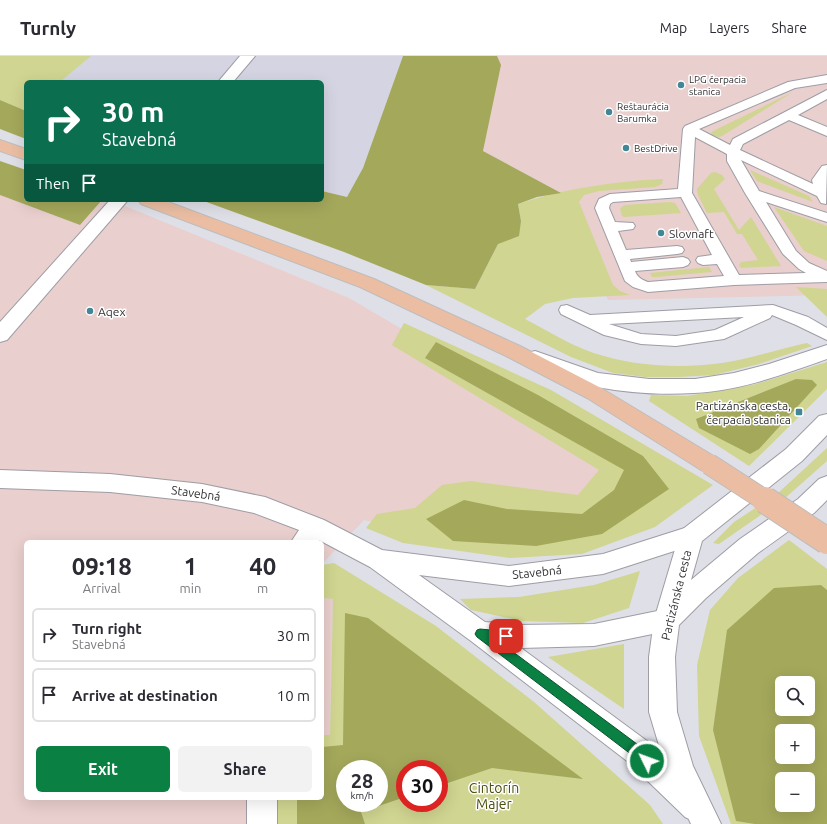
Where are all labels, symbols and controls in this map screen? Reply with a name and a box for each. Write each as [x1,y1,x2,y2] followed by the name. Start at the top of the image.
[20,17,76,39] text: Turnly
[660,20,687,36] text: Map
[709,20,749,36] text: Layers
[771,20,807,36] text: Share
[689,74,746,97] place label: LPG čerpacia stanica
[676,80,686,90] marker: LPG čerpacia stanica
[36,96,88,148] icon: right
[102,96,164,127] text: 30 m
[617,101,669,124] place label: Reštaurácia Barumka
[604,107,614,117] marker: Reštaurácia Barumka
[102,129,176,149] text: Stavebná
[621,143,631,153] marker: BestDrive
[634,143,678,154] place label: BestDrive
[78,172,100,194] icon: arrive
[36,175,70,192] text: Then
[669,227,714,240] place label: Slovnaft
[656,228,666,238] marker: Slovnaft
[98,305,126,318] place label: Aqex
[85,306,95,316] marker: Aqex
[696,399,791,426] place label: Partizánska cesta, čerpacia stanica
[794,407,804,417] marker: Partizánska cesta, čerpacia stanica
[171,483,221,503] street label: Stavebná
[659,549,693,641] street label: Partizánska cesta
[72,553,132,580] text: 09:18
[184,553,197,580] text: 1
[249,553,276,580] text: 40
[512,563,562,581] street label: Stavebná
[83,581,121,595] text: Arrival
[180,581,201,595] text: min
[257,581,268,595] text: m
[489,619,523,653] pin
[72,620,142,637] text: Turn right
[38,624,60,646] icon: right
[495,625,517,647] icon: arrive
[277,627,310,644] text: 30 m
[72,637,126,651] text: Stavebná
[775,676,815,812] map controls
[775,676,815,716] button: search
[38,684,60,706] icon: arrive
[72,687,218,704] text: Arrive at destination
[277,687,310,704] text: 10 m
[775,724,815,764] button: +
[626,740,668,782] position arrow
[36,746,170,792] button: Exit
[178,746,312,792] button: Share
[396,760,448,812] speed limit sign: 30
[351,769,373,792] text: 28
[775,772,815,812] button: −
[469,780,519,812] park label: Cintorín Majer
[350,790,374,801] text: km/h

